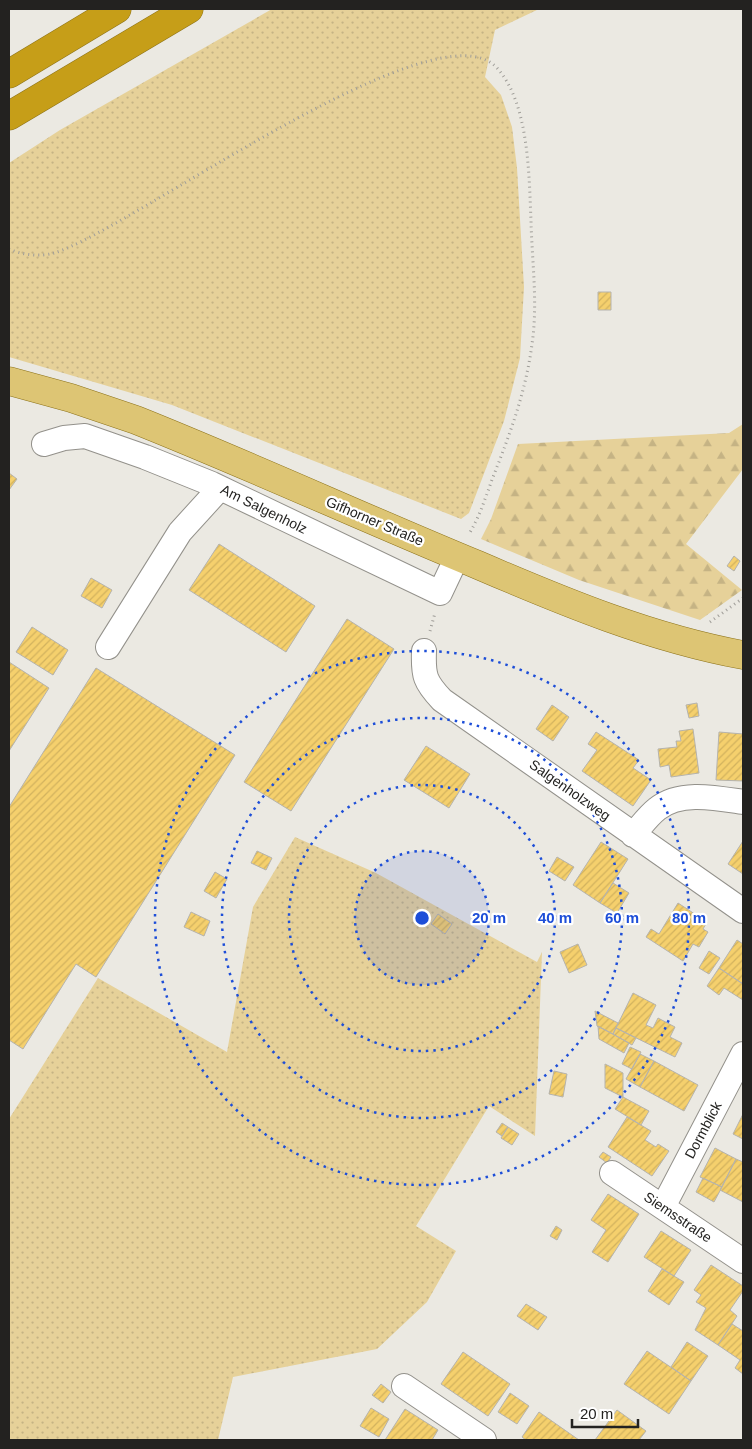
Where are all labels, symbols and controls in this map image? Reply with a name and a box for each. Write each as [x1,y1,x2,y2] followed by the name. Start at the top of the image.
[218,481,310,537] street label: Am Salgenholz
[324,493,426,549] street label: Gifhorner Straße
[527,756,613,824] street label: Salgenholzweg
[413,909,431,927] centre of rings
[472,909,506,926] text: 20 m
[538,909,572,926] text: 40 m
[605,909,639,926] text: 60 m
[672,909,706,926] text: 80 m
[681,1098,725,1161] street label: Dormblick
[641,1188,715,1246] street label: Siemsstraße
[572,1396,638,1428] scale bar
[580,1405,613,1422] text: 20 m

